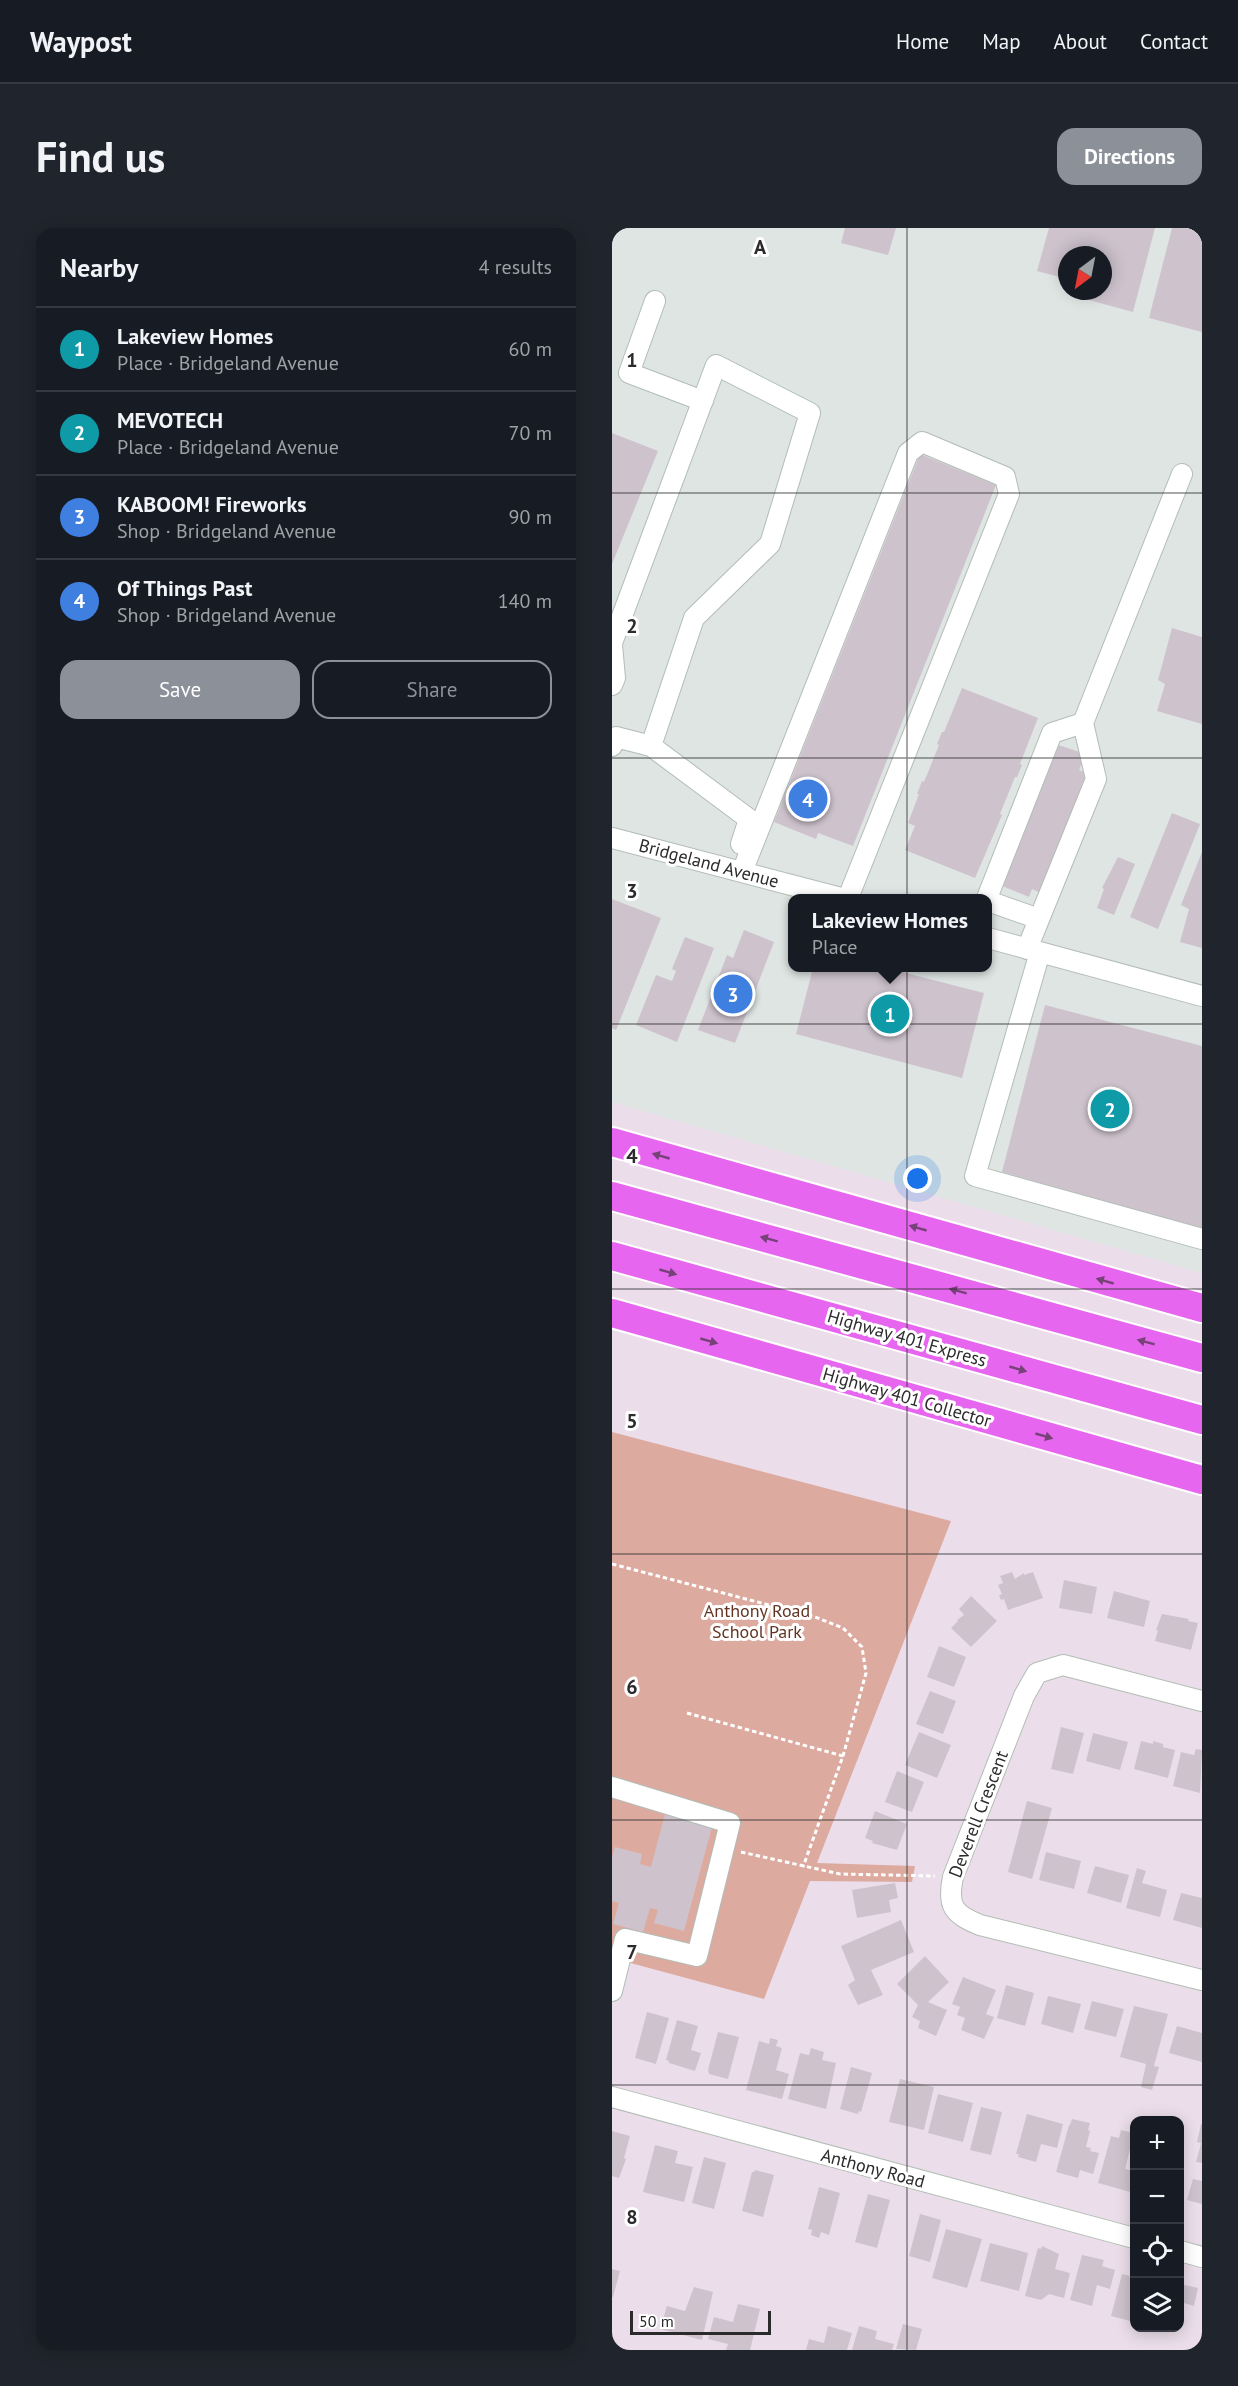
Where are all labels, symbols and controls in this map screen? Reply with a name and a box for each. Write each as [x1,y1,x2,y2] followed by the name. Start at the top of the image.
[30,23,132,60] text: Waypost
[896,28,949,55] text: Home
[982,28,1021,55] text: Map
[1054,28,1107,55] text: About
[1140,28,1208,55] text: Contact
[1057,128,1202,185] button: Directions
[36,129,165,184] text: Find us
[754,234,767,260] text: A
[1058,246,1112,300] north arrow
[60,251,138,284] text: Nearby
[479,254,552,280] text: 4 results
[117,322,273,350] text: Lakeview Homes
[74,336,85,362] text: 1
[509,336,552,362] text: 60 m
[626,347,638,373] text: 1
[117,350,339,376] text: Place · Bridgeland Avenue
[117,406,223,434] text: MEVOTECH
[74,420,85,446] text: 2
[509,420,552,446] text: 70 m
[117,434,339,460] text: Place · Bridgeland Avenue
[117,490,307,518] text: KABOOM! Fireworks
[74,504,85,530] text: 3
[509,504,552,530] text: 90 m
[117,518,336,544] text: Shop · Bridgeland Avenue
[117,574,252,602] text: Of Things Past
[74,588,85,614] text: 4
[498,588,552,614] text: 140 m
[117,602,336,628] text: Shop · Bridgeland Avenue
[626,613,638,639] text: 2
[60,660,300,719] button: Save
[312,660,552,719] button: Share
[788,776,828,822] pin: 4
[636,833,782,893] street label: Bridgeland Avenue
[626,878,638,904] text: 3
[788,894,992,972] popup
[812,906,968,934] text: Lakeview Homes
[812,934,858,960] text: Place
[714,972,752,1017] pin: 3
[870,992,910,1036] pin: 1
[1090,1086,1130,1132] pin: 2
[626,1143,638,1169] text: 4
[652,1150,671,1160] one-way arrow
[903,1164,932,1193] your location
[909,1223,927,1232] one-way arrow
[760,1234,778,1243] one-way arrow
[659,1267,677,1277] one-way arrow
[1096,1276,1114,1285] one-way arrow
[948,1285,967,1295] one-way arrow
[825,1304,989,1372] street label: Highway 401 Express
[700,1337,718,1346] one-way arrow
[1136,1337,1154,1346] one-way arrow
[820,1362,994,1432] street label: Highway 401 Collector
[1009,1365,1027,1374] one-way arrow
[626,1408,638,1434] text: 5
[1035,1432,1053,1441] one-way arrow
[704,1599,810,1643] park label: Anthony Road School Park
[626,1674,638,1700] text: 6
[943,1747,1013,1881] street label: Deverell Crescent
[626,1939,638,1965] text: 7
[1130,2116,1184,2332] map controls
[1130,2116,1184,2170] button: +
[819,2143,927,2193] street label: Anthony Road
[1130,2170,1184,2224] button: −
[626,2204,638,2230] text: 8
[1130,2224,1184,2278] button: locate
[1130,2278,1184,2332] button: layers
[630,2308,771,2336] scale bar
[639,2311,674,2331] text: 50 m

